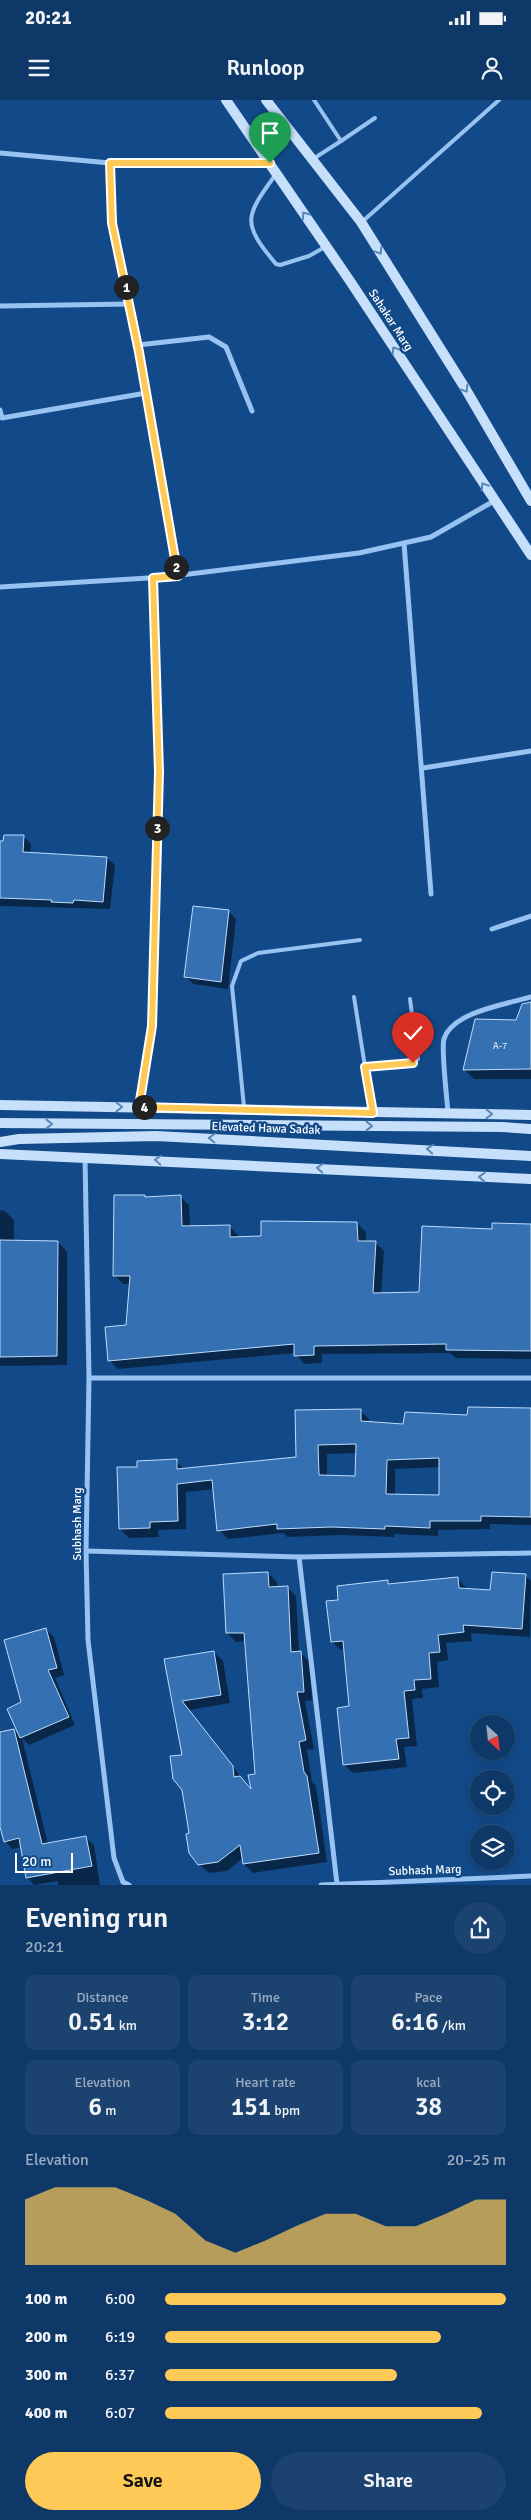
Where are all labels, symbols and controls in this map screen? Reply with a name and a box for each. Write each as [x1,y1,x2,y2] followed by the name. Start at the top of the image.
[25,6,72,30] text: 20:21
[25,54,53,82] icon: menu
[226,54,305,81] text: Runloop
[478,54,506,82] icon: person
[249,112,291,163] pin
[256,119,284,147] icon: arrive
[302,211,311,220] one-way arrow
[372,246,382,255] one-way arrow
[114,274,138,300] pin: 1
[123,279,130,296] text: 1
[365,286,416,354] street label: Sahakar Marg
[392,346,402,355] one-way arrow
[458,383,468,392] one-way arrow
[481,482,490,492] one-way arrow
[164,554,188,580] pin: 2
[173,559,180,576] text: 2
[144,816,170,840] pin: 3
[154,820,161,837] text: 3
[392,1012,434,1063] pin
[399,1019,427,1047] icon: check
[493,1040,507,1052] house number: A-7
[132,1094,156,1120] pin: 4
[141,1099,148,1116] text: 4
[115,1102,123,1112] one-way arrow
[486,1108,494,1119] one-way arrow
[45,1119,53,1129] one-way arrow
[211,1119,321,1138] street label: Elevated Hawa Sadak
[365,1121,373,1131] one-way arrow
[208,1133,216,1144] one-way arrow
[426,1144,434,1155] one-way arrow
[153,1155,161,1166] one-way arrow
[316,1163,324,1174] one-way arrow
[478,1171,486,1182] one-way arrow
[70,1487,85,1561] street label: Subhash Marg
[470,1715,515,1760] north arrow
[470,1715,515,1870] map controls
[470,1770,515,1815] button: locate
[470,1825,515,1870] button: layers
[15,1850,72,1873] scale bar
[22,1853,51,1870] text: 20 m
[388,1862,462,1879] street label: Subhash Marg
[25,1901,168,1935] text: Evening run
[454,1902,506,1954] button: share
[25,1937,64,1957] text: 20:21
[76,1989,129,2006] text: Distance
[251,1989,280,2006] text: Time
[414,1989,443,2006] text: Pace
[68,2006,116,2037] text: 0.51
[242,2006,289,2037] text: 3:12
[391,2006,439,2037] text: 6:16
[116,2017,137,2034] text: km
[439,2017,466,2034] text: /km
[75,2074,130,2091] text: Elevation
[235,2074,296,2091] text: Heart rate
[416,2074,441,2091] text: kcal
[89,2091,102,2122] text: 6
[231,2091,271,2122] text: 151
[415,2091,442,2122] text: 38
[102,2102,116,2119] text: m
[271,2102,300,2119] text: bpm
[25,2150,89,2170] text: Elevation
[447,2150,506,2170] text: 20–25 m
[25,2289,67,2309] text: 100 m
[105,2289,135,2309] text: 6:00
[25,2327,67,2347] text: 200 m
[105,2327,135,2347] text: 6:19
[25,2365,67,2385] text: 300 m
[105,2365,135,2385] text: 6:37
[25,2403,67,2423] text: 400 m
[105,2403,135,2423] text: 6:07
[25,2452,261,2510] button: Save
[271,2452,506,2510] button: Share

